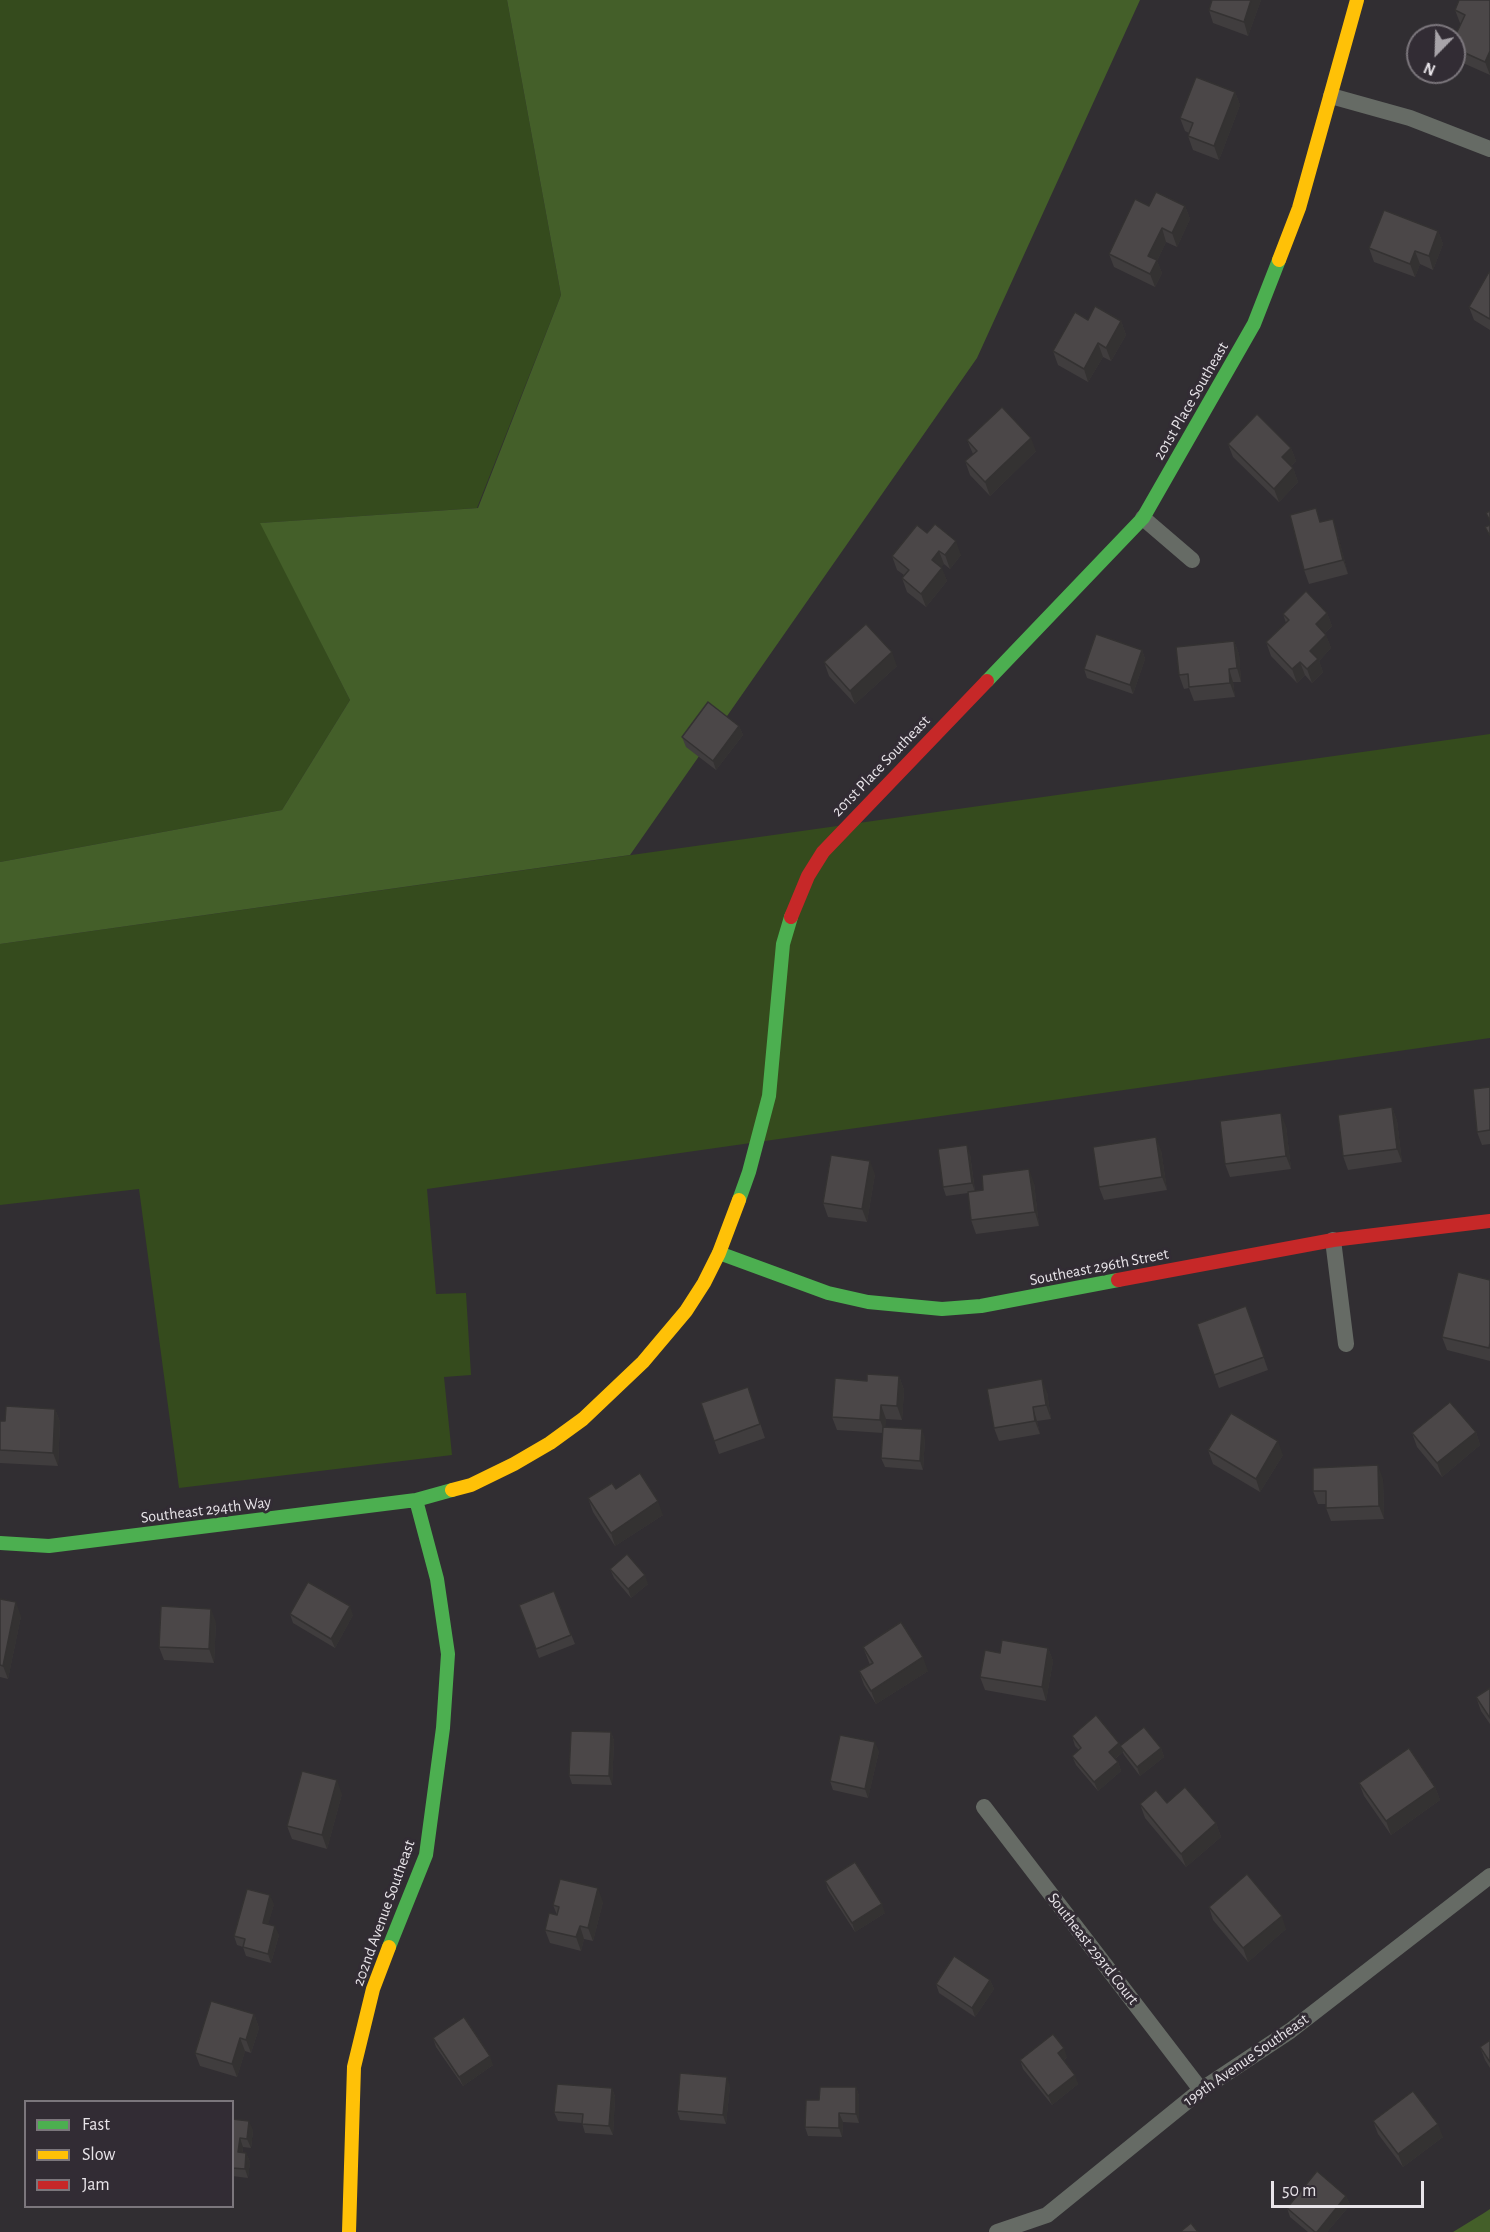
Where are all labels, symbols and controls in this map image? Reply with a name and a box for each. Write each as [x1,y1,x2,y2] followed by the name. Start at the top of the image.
[1406,24,1466,84] north arrow
[1422,59,1438,78] text: N
[1149,339,1233,463] street label: 201st Place Southeast
[828,711,934,821] street label: 201st Place Southeast
[1028,1244,1170,1290] street label: Southeast 296th Street
[140,1492,272,1528] street label: Southeast 294th Way
[349,1837,419,1989] street label: 202nd Avenue Southeast
[1043,1889,1143,2009] street label: Southeast 293rd Court
[1180,2010,1312,2110] street label: 199th Avenue Southeast
[24,2100,234,2208] legend
[82,2116,110,2134] text: Fast
[82,2146,115,2164] text: Slow
[1274,2169,1427,2207] scale bar
[82,2176,110,2194] text: Jam
[1282,2182,1316,2200] text: 50 m

